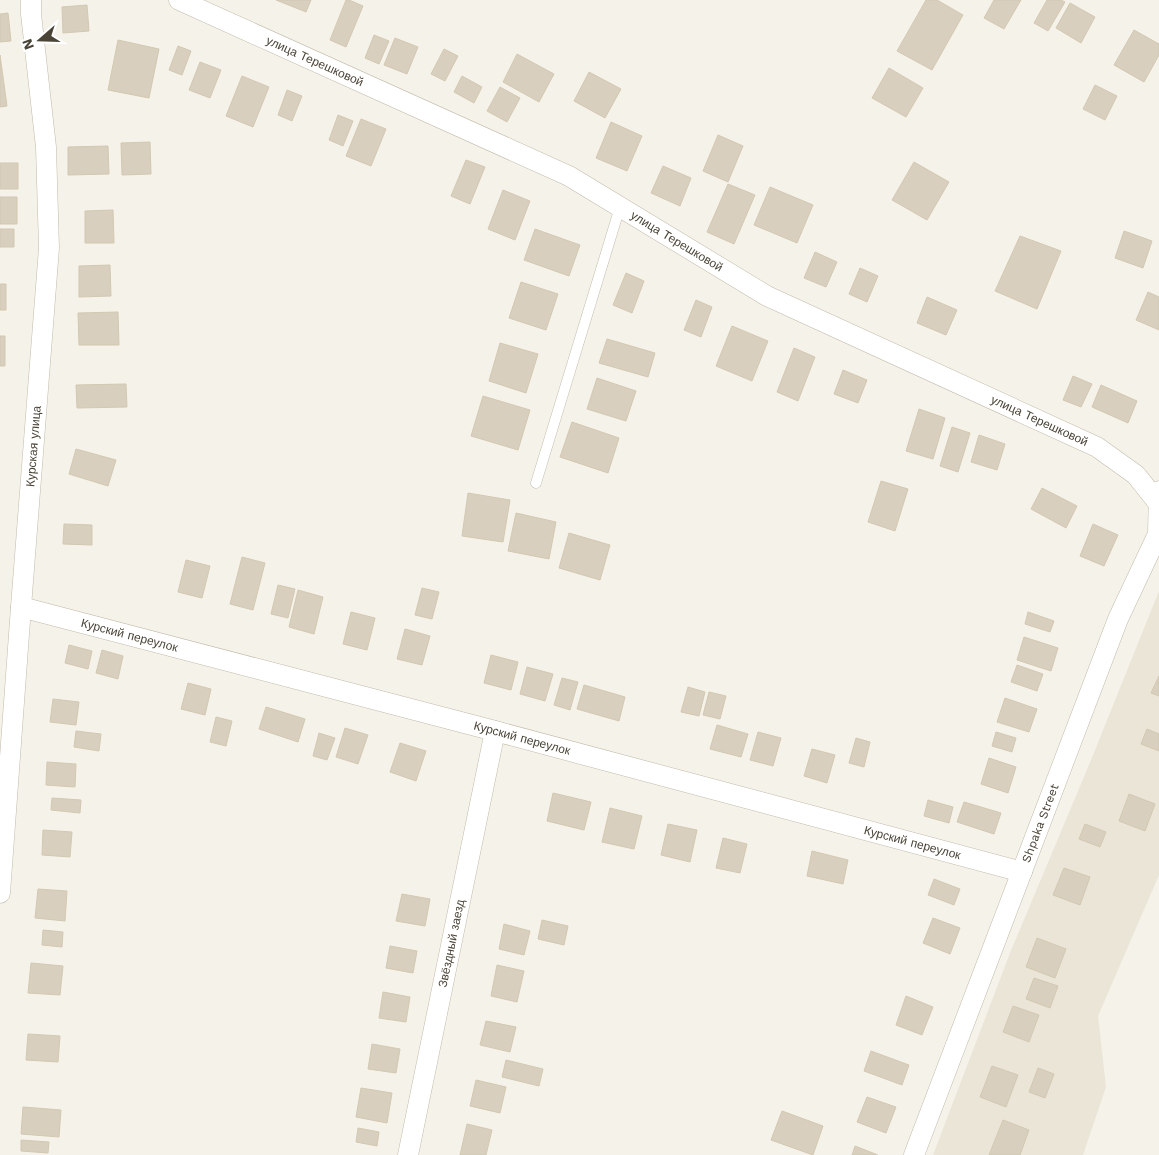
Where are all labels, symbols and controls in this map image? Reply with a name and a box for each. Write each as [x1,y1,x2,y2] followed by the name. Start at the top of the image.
[15,15,65,65] north arrow
[264,33,366,89] street label: улица Терешковой
[18,37,37,52] text: N
[628,208,725,275] street label: улица Терешковой
[989,392,1090,449] street label: улица Терешковой
[23,405,44,487] street label: Курская улица
[79,616,180,655] street label: Курский переулок
[472,719,573,758] street label: Курский переулок
[1019,782,1062,864] street label: Shpaka Street
[862,823,963,862] street label: Курский переулок
[436,898,467,989] street label: Звёздный заезд

